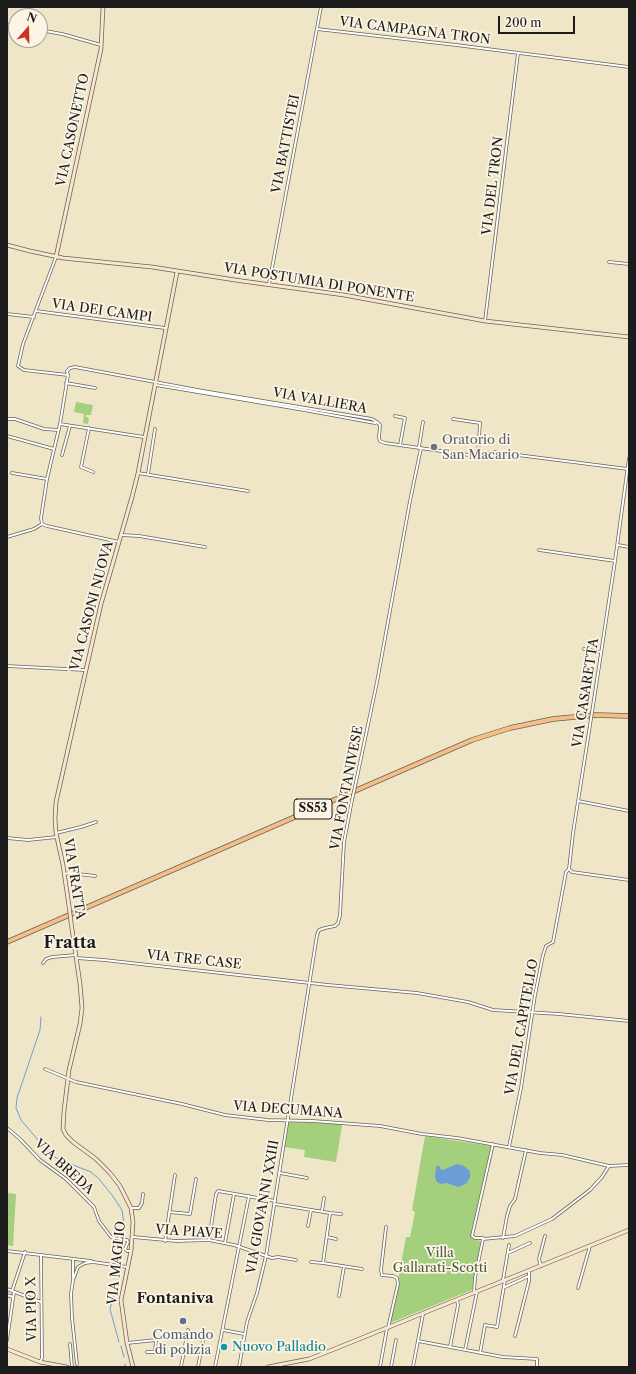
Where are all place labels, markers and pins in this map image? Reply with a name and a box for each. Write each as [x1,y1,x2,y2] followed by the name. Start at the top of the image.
[442,432,519,463] place label: Oratorio di San Macario
[429,442,439,452] marker: Oratorio di San Macario
[178,1316,188,1326] marker: Comando di polizia
[153,1327,213,1358] place label: Comando di polizia
[232,1339,326,1355] place label: Nuovo Palladio
[219,1342,229,1352] marker: Nuovo Palladio

